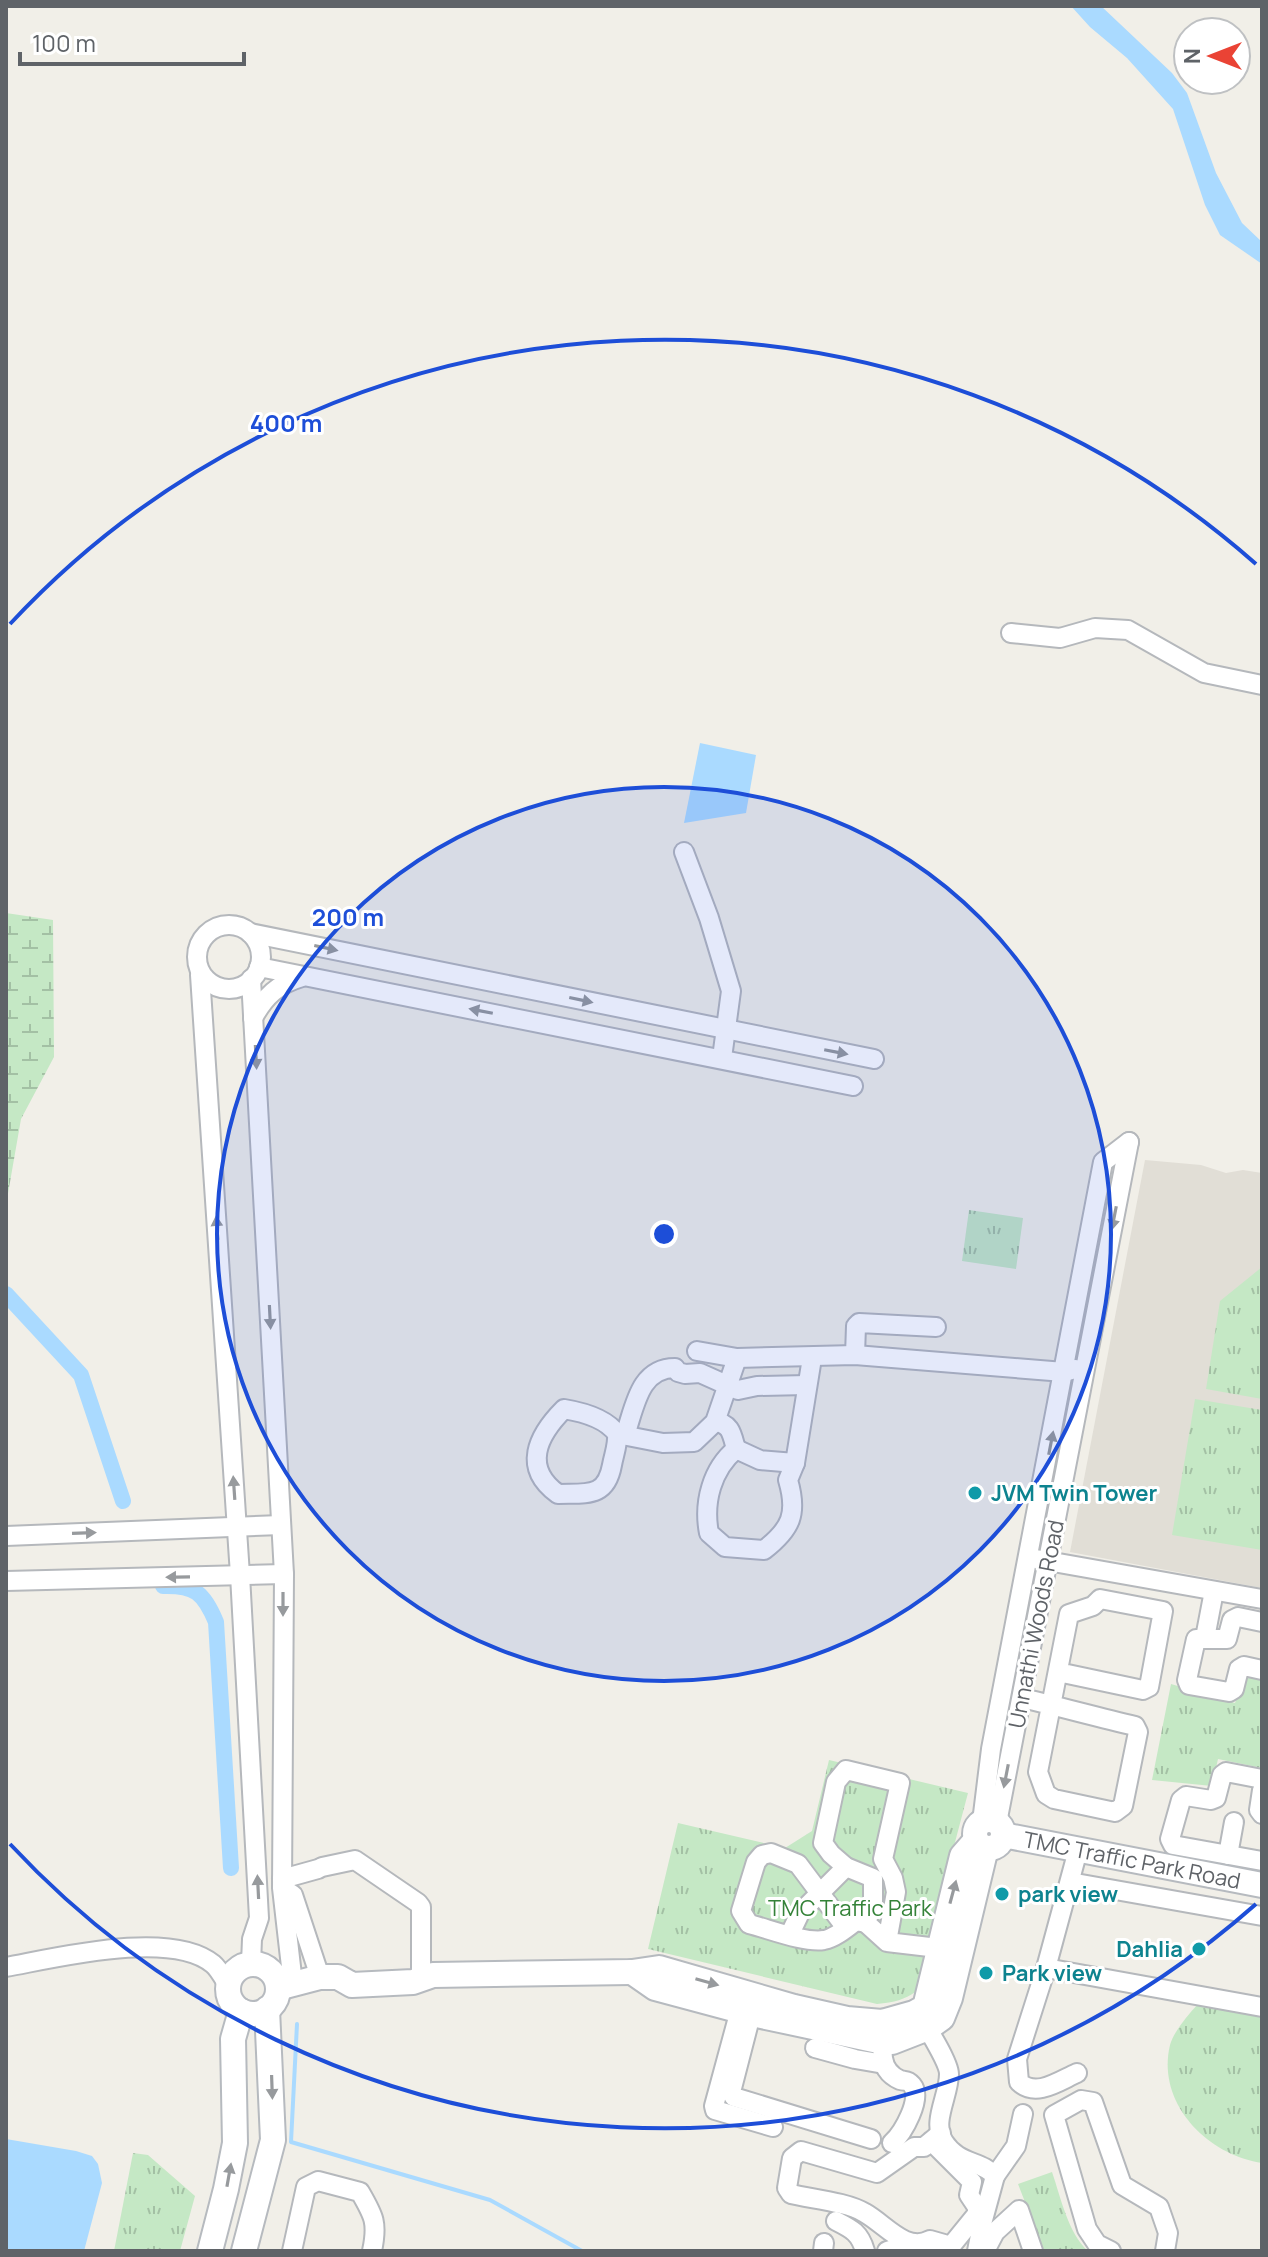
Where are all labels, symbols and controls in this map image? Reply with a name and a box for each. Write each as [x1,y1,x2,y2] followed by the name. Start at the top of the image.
[20,16,244,66] scale bar
[1172,16,1252,96] north arrow
[32,26,96,59] text: 100 m
[1177,48,1207,64] text: N
[250,406,322,439] text: 400 m
[312,900,384,933] text: 200 m
[314,942,339,955] one-way arrow
[569,994,594,1007] one-way arrow
[468,1004,493,1017] one-way arrow
[249,1045,262,1070] one-way arrow
[823,1046,848,1058] one-way arrow
[1107,1206,1120,1231] one-way arrow
[210,1215,223,1240] one-way arrow
[650,1220,678,1248] centre of rings
[263,1305,276,1330] one-way arrow
[1045,1430,1057,1455] one-way arrow
[227,1475,240,1500] one-way arrow
[991,1478,1158,1508] place label: JVM Twin Tower
[966,1484,984,1502] marker: JVM Twin Tower
[1001,1517,1071,1731] street label: Unnathi Woods Road
[72,1526,97,1539] one-way arrow
[165,1570,190,1583] one-way arrow
[277,1592,290,1617] one-way arrow
[1000,1764,1012,1789] one-way arrow
[1021,1824,1243,1896] street label: TMC Traffic Park Road
[251,1874,264,1899] one-way arrow
[947,1879,959,1904] one-way arrow
[1018,1879,1118,1909] place label: park view
[993,1885,1011,1903] marker: park view
[768,1893,933,1923] park label: TMC Traffic Park
[1116,1934,1183,1964] place label: Dahlia
[1190,1940,1208,1958] marker: Dahlia
[1002,1958,1103,1988] place label: Park view
[977,1964,995,1982] marker: Park view
[696,1976,720,1989] one-way arrow
[265,2075,278,2100] one-way arrow
[223,2163,235,2188] one-way arrow

